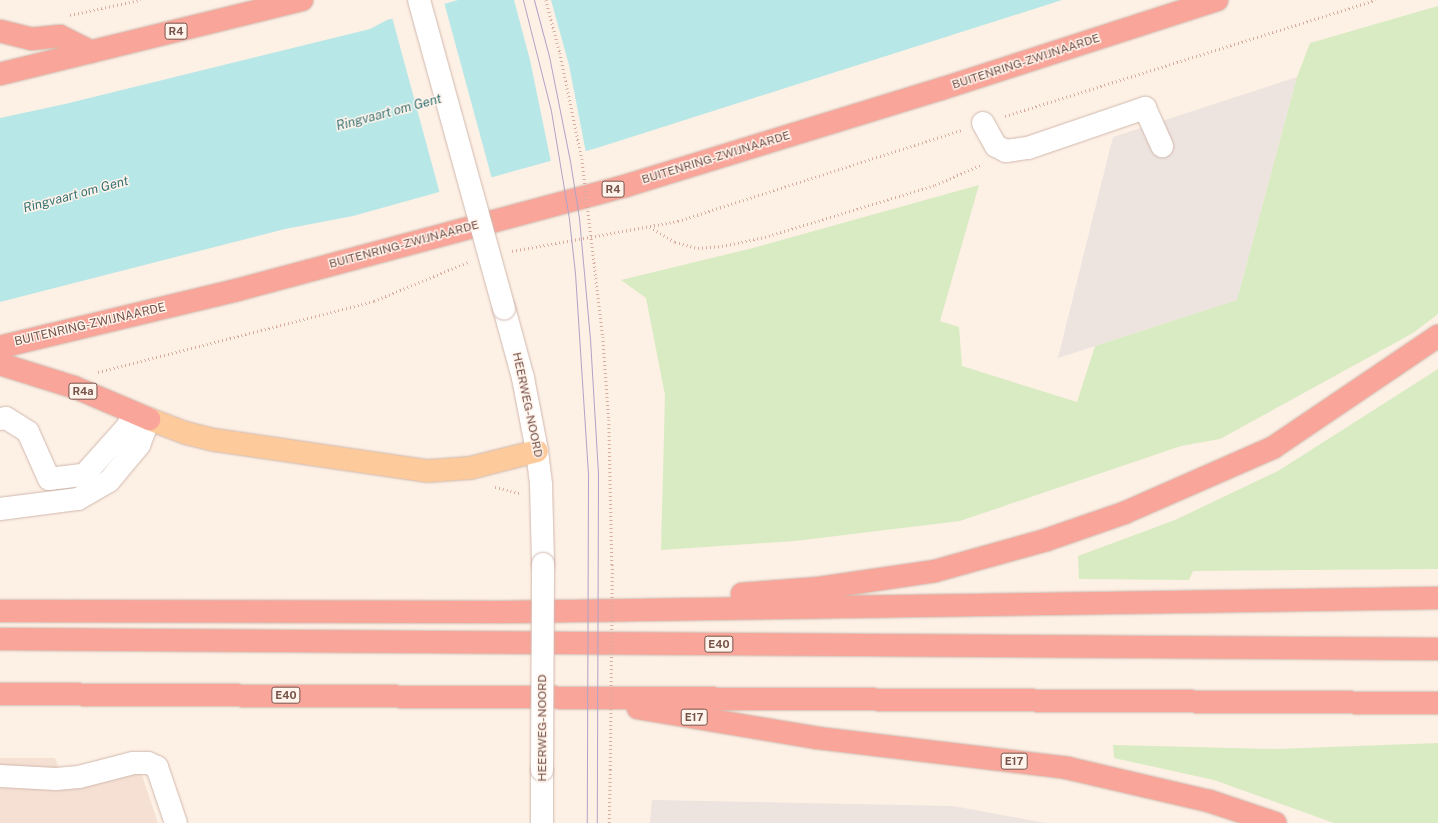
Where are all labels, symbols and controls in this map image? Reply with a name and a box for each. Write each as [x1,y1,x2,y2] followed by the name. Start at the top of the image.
[164,22,188,40] road number: R4
[950,31,1102,93] street label: BUITENRING-ZWIJNAARDE
[335,91,443,135] water label: Ringvaart om Gent
[640,129,792,187] street label: BUITENRING-ZWIJNAARDE
[22,173,130,217] water label: Ringvaart om Gent
[601,180,625,198] road number: R4
[328,218,480,272] street label: BUITENRING-ZWIJNAARDE
[13,301,167,349] street label: BUITENRING-ZWIJNAARDE
[509,351,545,459] street label: HEERWEG-NOORD
[68,382,98,400] road number: R4a
[704,635,734,653] road number: E40
[536,674,550,782] street label: HEERWEG-NOORD
[271,686,301,704] road number: E40
[680,708,708,726] road number: E17
[1000,752,1028,770] road number: E17

